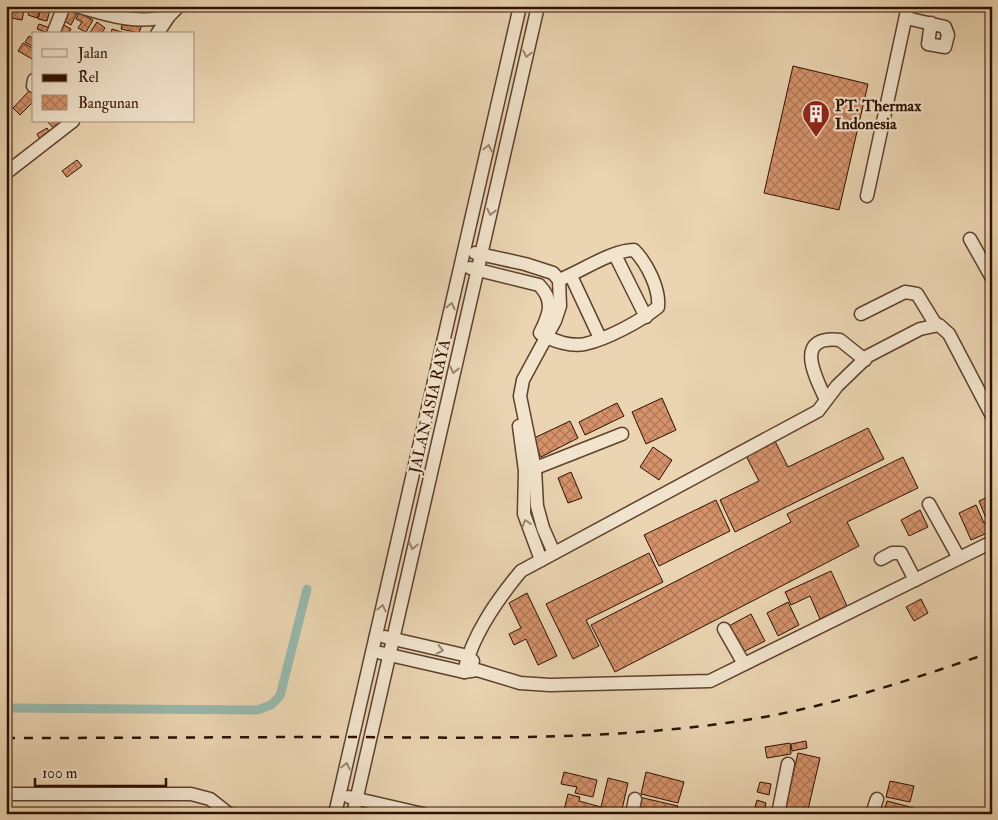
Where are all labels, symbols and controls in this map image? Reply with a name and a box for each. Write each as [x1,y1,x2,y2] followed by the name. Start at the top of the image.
[32,32,195,122] legend
[77,44,108,64] text: Jalan
[522,49,533,58] one-way arrow
[78,68,99,87] text: Rel
[78,94,139,113] text: Bangunan
[835,96,922,134] place label: PT. Thermax Indonesia
[801,99,831,138] building icon: PT. Thermax Indonesia
[482,144,493,153] one-way arrow
[486,208,497,217] one-way arrow
[445,302,456,311] one-way arrow
[405,337,456,477] street label: JALAN ASIA RAYA
[449,366,460,375] one-way arrow
[522,519,532,528] one-way arrow
[408,541,419,550] one-way arrow
[376,603,387,612] one-way arrow
[436,644,445,655] one-way arrow
[35,755,166,787] scale bar
[340,762,351,771] one-way arrow
[42,764,78,783] text: 100 m

